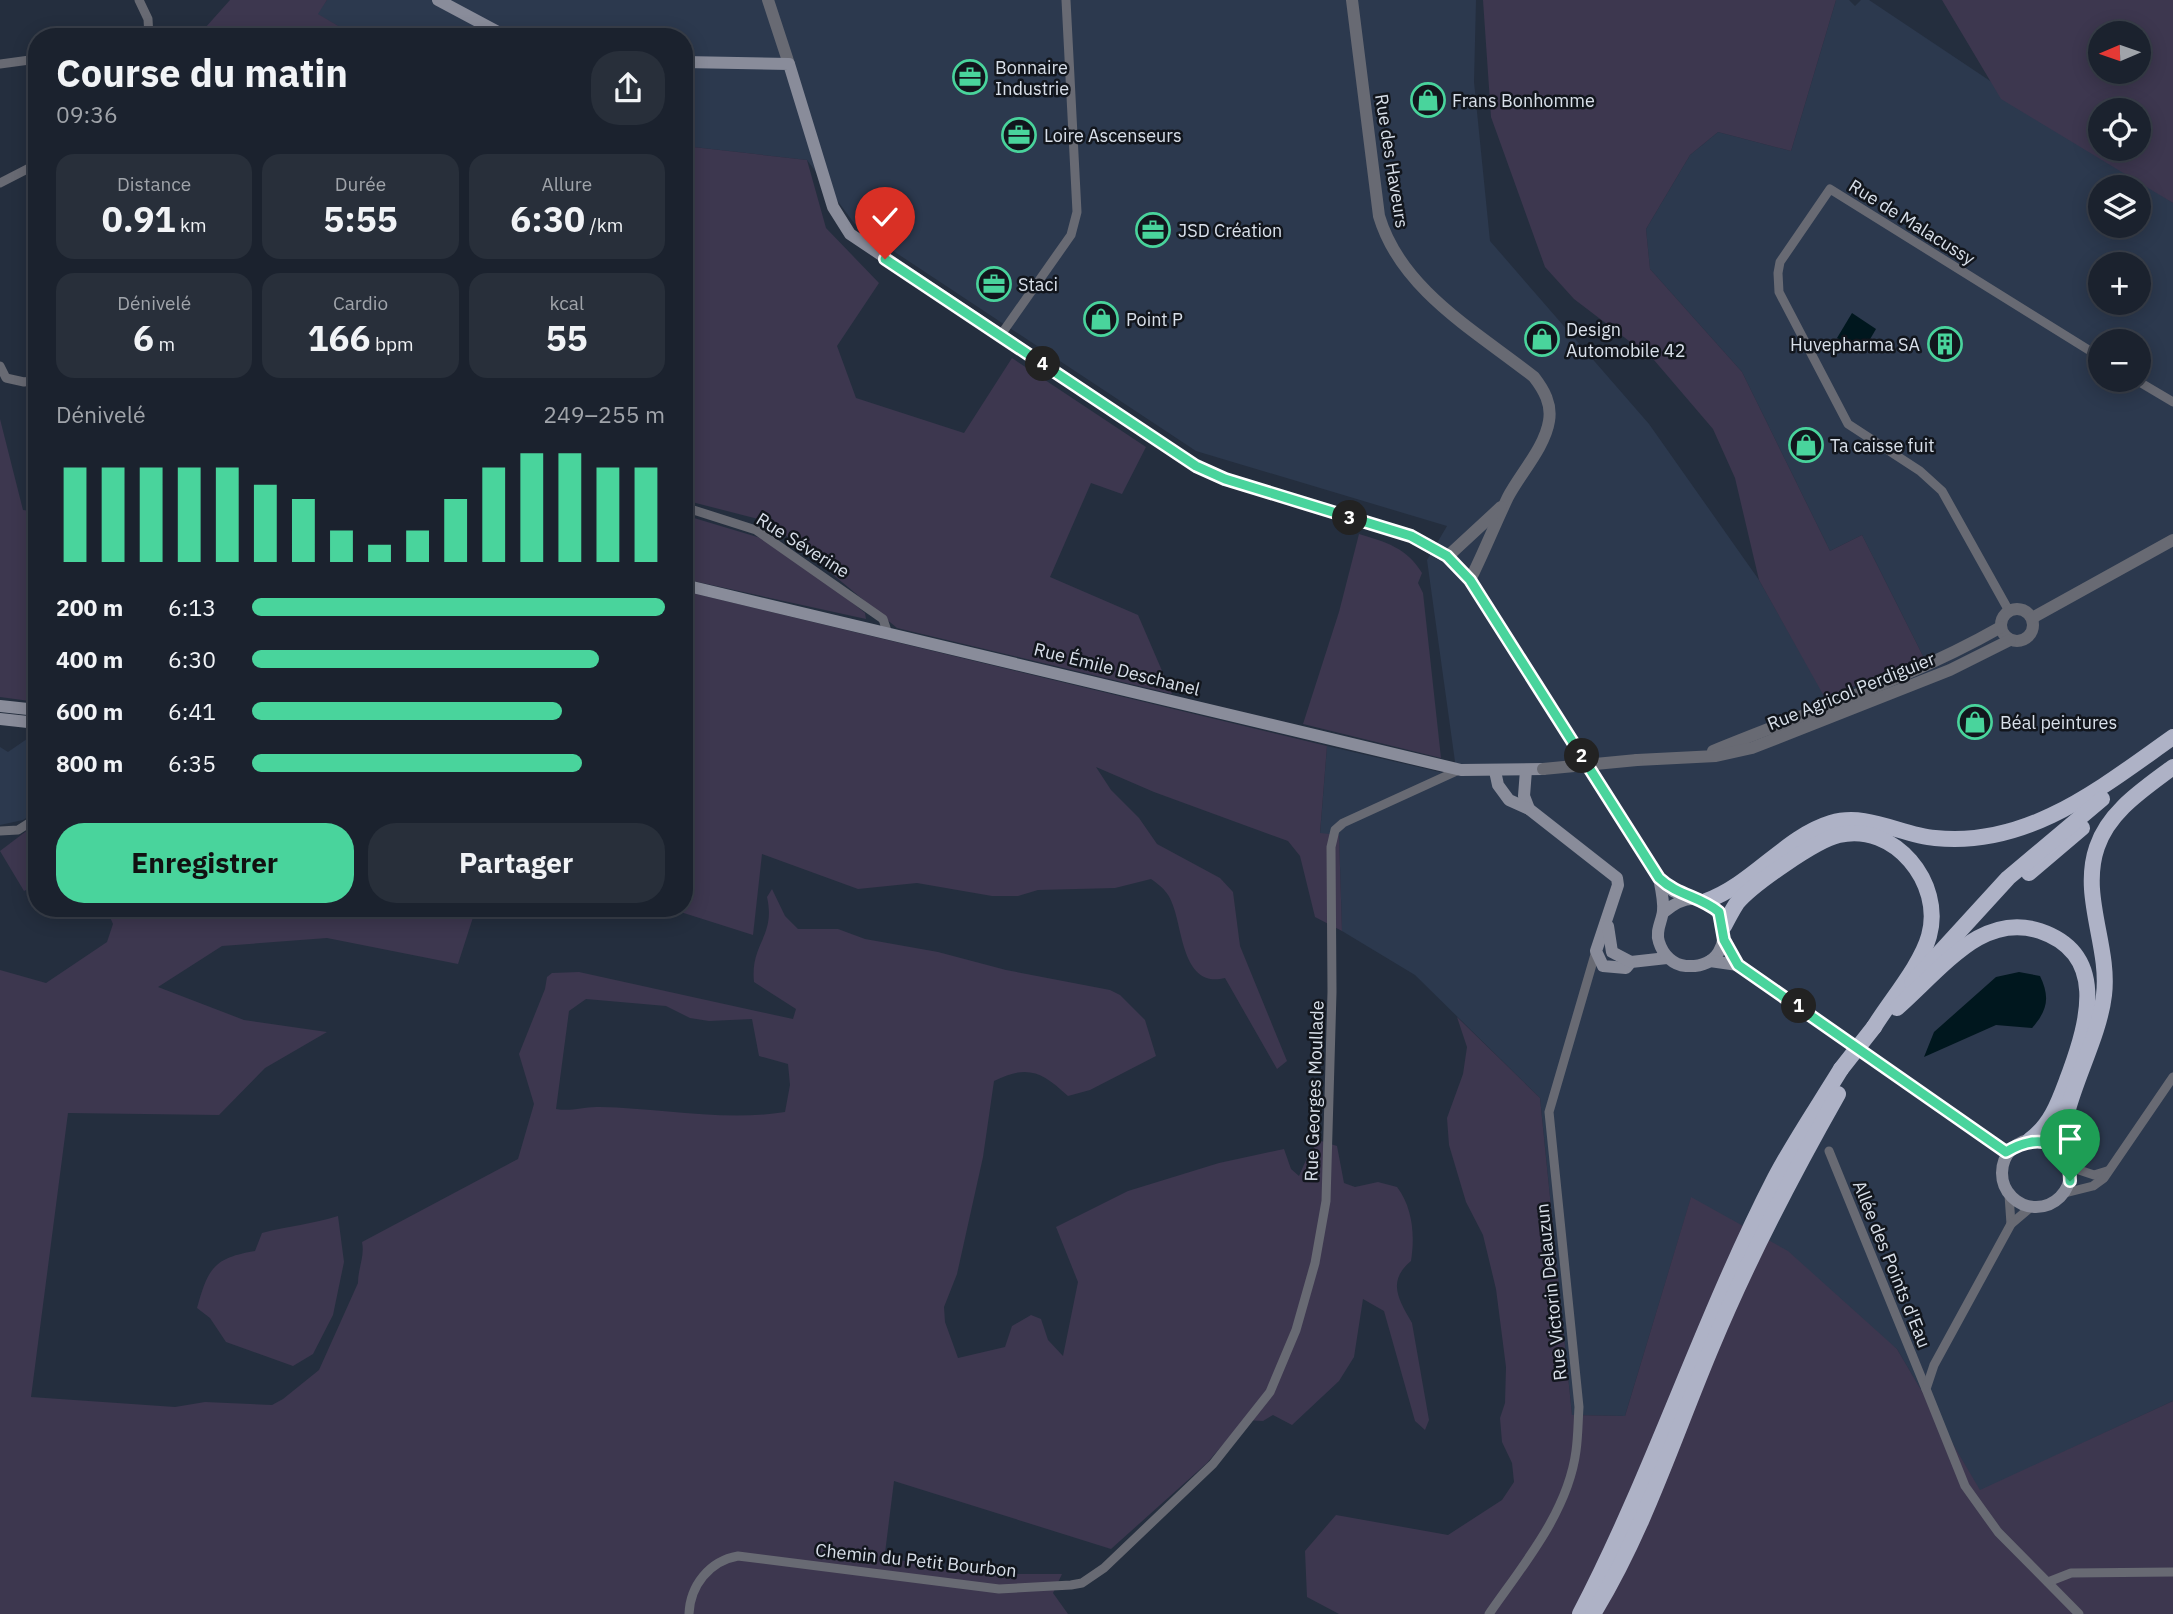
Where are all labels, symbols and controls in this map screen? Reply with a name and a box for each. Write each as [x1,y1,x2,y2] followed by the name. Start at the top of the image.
[2088,21,2151,84] north arrow
[2088,21,2151,392] map controls
[56,48,348,97] text: Course du matin
[591,51,665,125] button: share
[995,56,1069,100] place label: Bonnaire Industrie
[951,58,989,96] office icon: Bonnaire Industrie
[1409,81,1447,119] shop icon: Frans Bonhomme
[1452,89,1595,112] place label: Frans Bonhomme
[1370,92,1414,230] street label: Rue des Haveurs
[2088,98,2151,161] button: locate
[56,99,118,129] text: 09:36
[1000,116,1038,154] office icon: Loire Ascenseurs
[1044,124,1182,147] place label: Loire Ascenseurs
[117,172,191,196] text: Distance
[335,172,386,196] text: Durée
[542,172,592,196] text: Allure
[1845,174,1979,270] street label: Rue de Malacussy
[2088,175,2151,238] button: layers
[855,187,915,259] pin
[102,196,176,242] text: 0.91
[323,196,398,242] text: 5:55
[510,196,585,242] text: 6:30
[866,198,904,236] icon: check
[1134,211,1172,249] office icon: JSD Création
[176,213,207,237] text: km
[585,213,623,237] text: /km
[1178,219,1282,242] place label: JSD Création
[2088,252,2151,315] button: +
[975,265,1013,303] office icon: Staci
[1018,273,1058,296] place label: Staci
[117,291,191,315] text: Dénivelé
[333,291,388,315] text: Cardio
[550,291,584,315] text: kcal
[1082,300,1120,338] shop icon: Point P
[1126,308,1183,331] place label: Point P
[133,315,154,361] text: 6
[307,315,370,361] text: 166
[546,315,588,361] text: 55
[1566,318,1685,362] place label: Design Automobile 42
[1523,320,1561,358] shop icon: Design Automobile 42
[1926,325,1964,363] building icon: Huvepharma SA
[2088,329,2151,392] button: −
[154,332,175,356] text: m
[370,332,414,356] text: bpm
[1790,333,1920,356] place label: Huvepharma SA
[1026,346,1060,382] pin: 4
[1037,351,1048,375] text: 4
[56,399,146,429] text: Dénivelé
[543,399,665,429] text: 249–255 m
[1787,426,1825,464] shop icon: Ta caisse fuit
[1830,434,1935,457] place label: Ta caisse fuit
[1332,500,1368,536] pin: 3
[1344,505,1355,529] text: 3
[752,507,854,583] street label: Rue Séverine
[56,592,123,622] text: 200 m
[168,592,216,622] text: 6:13
[1032,637,1202,701] street label: Rue Émile Deschanel
[56,644,123,674] text: 400 m
[168,644,216,674] text: 6:30
[1764,647,1939,735] street label: Rue Agricol Perdiguier
[56,696,123,726] text: 600 m
[168,696,216,726] text: 6:41
[1956,703,1994,741] shop icon: Béal peintures
[2000,711,2117,734] place label: Béal peintures
[1564,738,1600,774] pin: 2
[1576,743,1587,767] text: 2
[56,748,123,778] text: 800 m
[168,748,216,778] text: 6:35
[56,823,354,903] button: Enregistrer
[368,823,665,903] button: Partager
[1782,988,1816,1024] pin: 1
[1793,993,1804,1017] text: 1
[1299,1000,1329,1182] street label: Rue Georges Moullade
[2040,1109,2100,1181] pin
[2051,1120,2089,1158] icon: arrive
[1848,1177,1936,1351] street label: Allée des Points d'Eau
[1530,1202,1572,1382] street label: Rue Victorin Delauzun
[814,1538,1018,1582] street label: Chemin du Petit Bourbon

